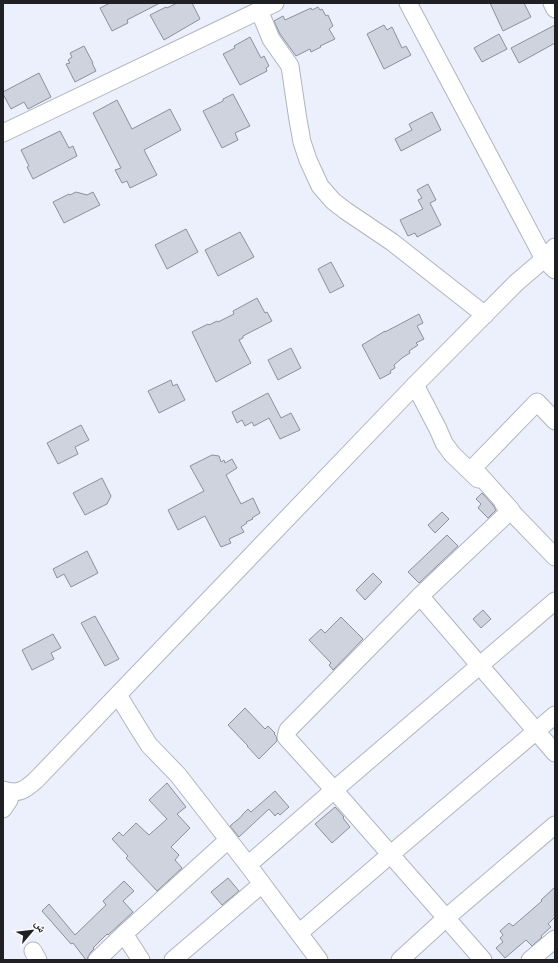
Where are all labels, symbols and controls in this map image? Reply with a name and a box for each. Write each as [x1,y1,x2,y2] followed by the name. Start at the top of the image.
[12,911,52,951] north arrow
[31,918,49,936] text: ش

